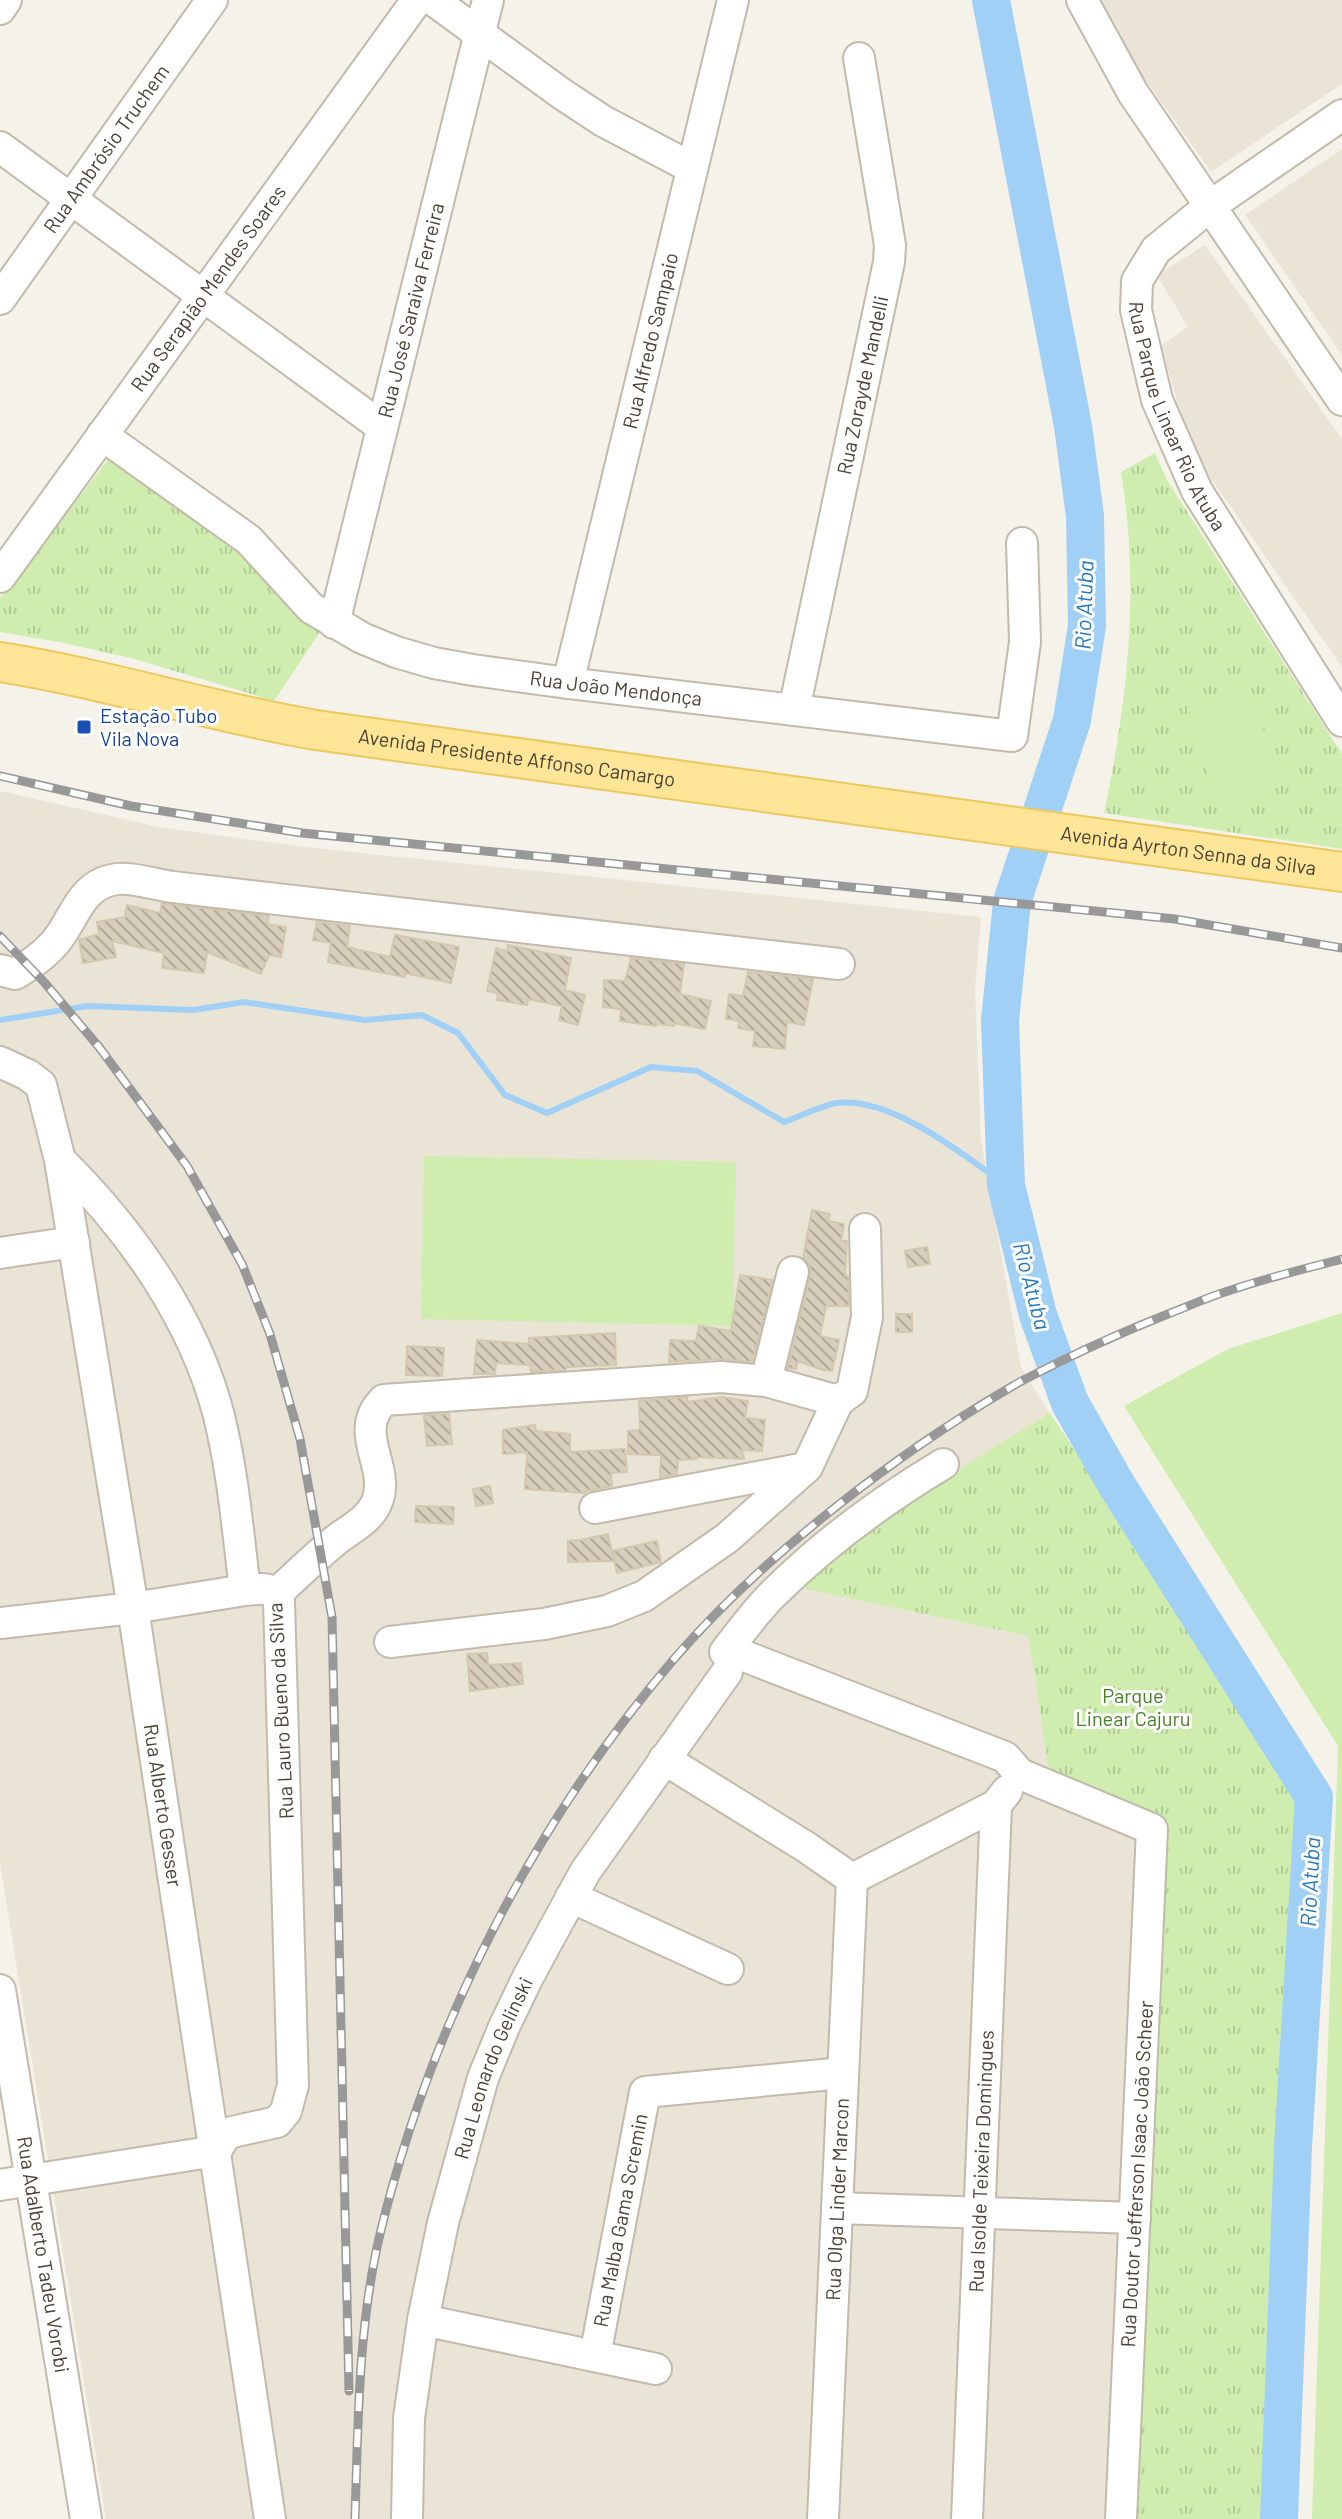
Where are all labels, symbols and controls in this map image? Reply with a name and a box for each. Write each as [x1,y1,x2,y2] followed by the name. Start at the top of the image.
[38,59,174,237] street label: Rua Ambrósio Truchem
[125,180,290,396] street label: Rua Serapião Mendes Soares
[372,200,448,420] street label: Rua José Saraiva Ferreira
[617,250,683,431] street label: Rua Alfredo Sampaio
[831,293,893,477] street label: Rua Zorayde Mandelli
[1125,301,1232,535] street label: Rua Parque Linear Rio Atuba
[1068,560,1098,650] water label: Rio Atuba
[528,665,704,710] street label: Rua João Mendonça
[100,703,217,750] place label: Estação Tubo Vila Nova
[75,718,93,736] marker: Estação Tubo Vila Nova
[357,723,677,791] street label: Avenida Presidente Affonso Camargo
[1059,820,1318,879] street label: Avenida Ayrton Senna da Silva
[1009,1239,1057,1332] water label: Rio Atuba
[262,1602,298,1820] street label: Rua Lauro Bueno da Silva
[1076,1683,1191,1730] park label: Parque Linear Cajuru
[140,1722,188,1888] street label: Rua Alberto Gesser
[1294,1837,1324,1927] water label: Rio Atuba
[448,1973,537,2162] street label: Rua Leonardo Gelinski
[1115,2000,1157,2348] street label: Rua Doutor Jefferson Isaac João Scheer
[963,2030,998,2293] street label: Rua Isolde Teixeira Domingues
[820,2097,853,2301] street label: Rua Olga Linder Marcon
[588,2111,652,2329] street label: Rua Malba Gama Scremin
[13,2134,75,2374] street label: Rua Adalberto Tadeu Vorobi

